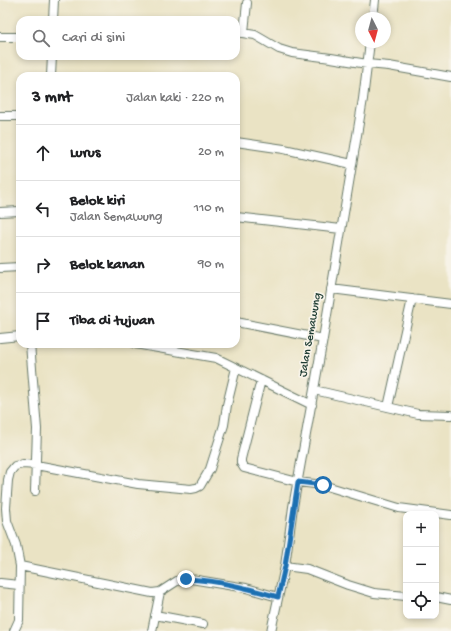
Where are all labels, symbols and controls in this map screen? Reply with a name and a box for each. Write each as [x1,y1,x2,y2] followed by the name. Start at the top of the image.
[355,12,391,48] north arrow
[16,16,240,60] search box
[30,27,52,49] icon: search
[62,29,125,47] text: Cari di sini
[32,88,72,108] text: 3 mnt
[126,91,224,106] text: Jalan kaki · 220 m
[32,142,54,164] icon: ahead
[70,144,100,162] text: Lurus
[198,145,224,160] text: 20 m
[70,192,125,210] text: Belok kiri
[32,198,54,220] icon: left
[194,201,224,216] text: 110 m
[70,210,162,225] text: Jalan Semawung
[32,254,54,276] icon: right
[70,256,144,274] text: Belok kanan
[198,257,224,272] text: 90 m
[297,292,325,378] street label: Jalan Semawung
[32,310,54,332] icon: arrive
[70,312,154,330] text: Tiba di tujuan
[314,476,332,494] route start
[403,511,439,619] map controls
[403,511,439,547] button: +
[403,547,439,583] button: −
[177,570,195,588] route end
[403,583,439,619] button: locate

